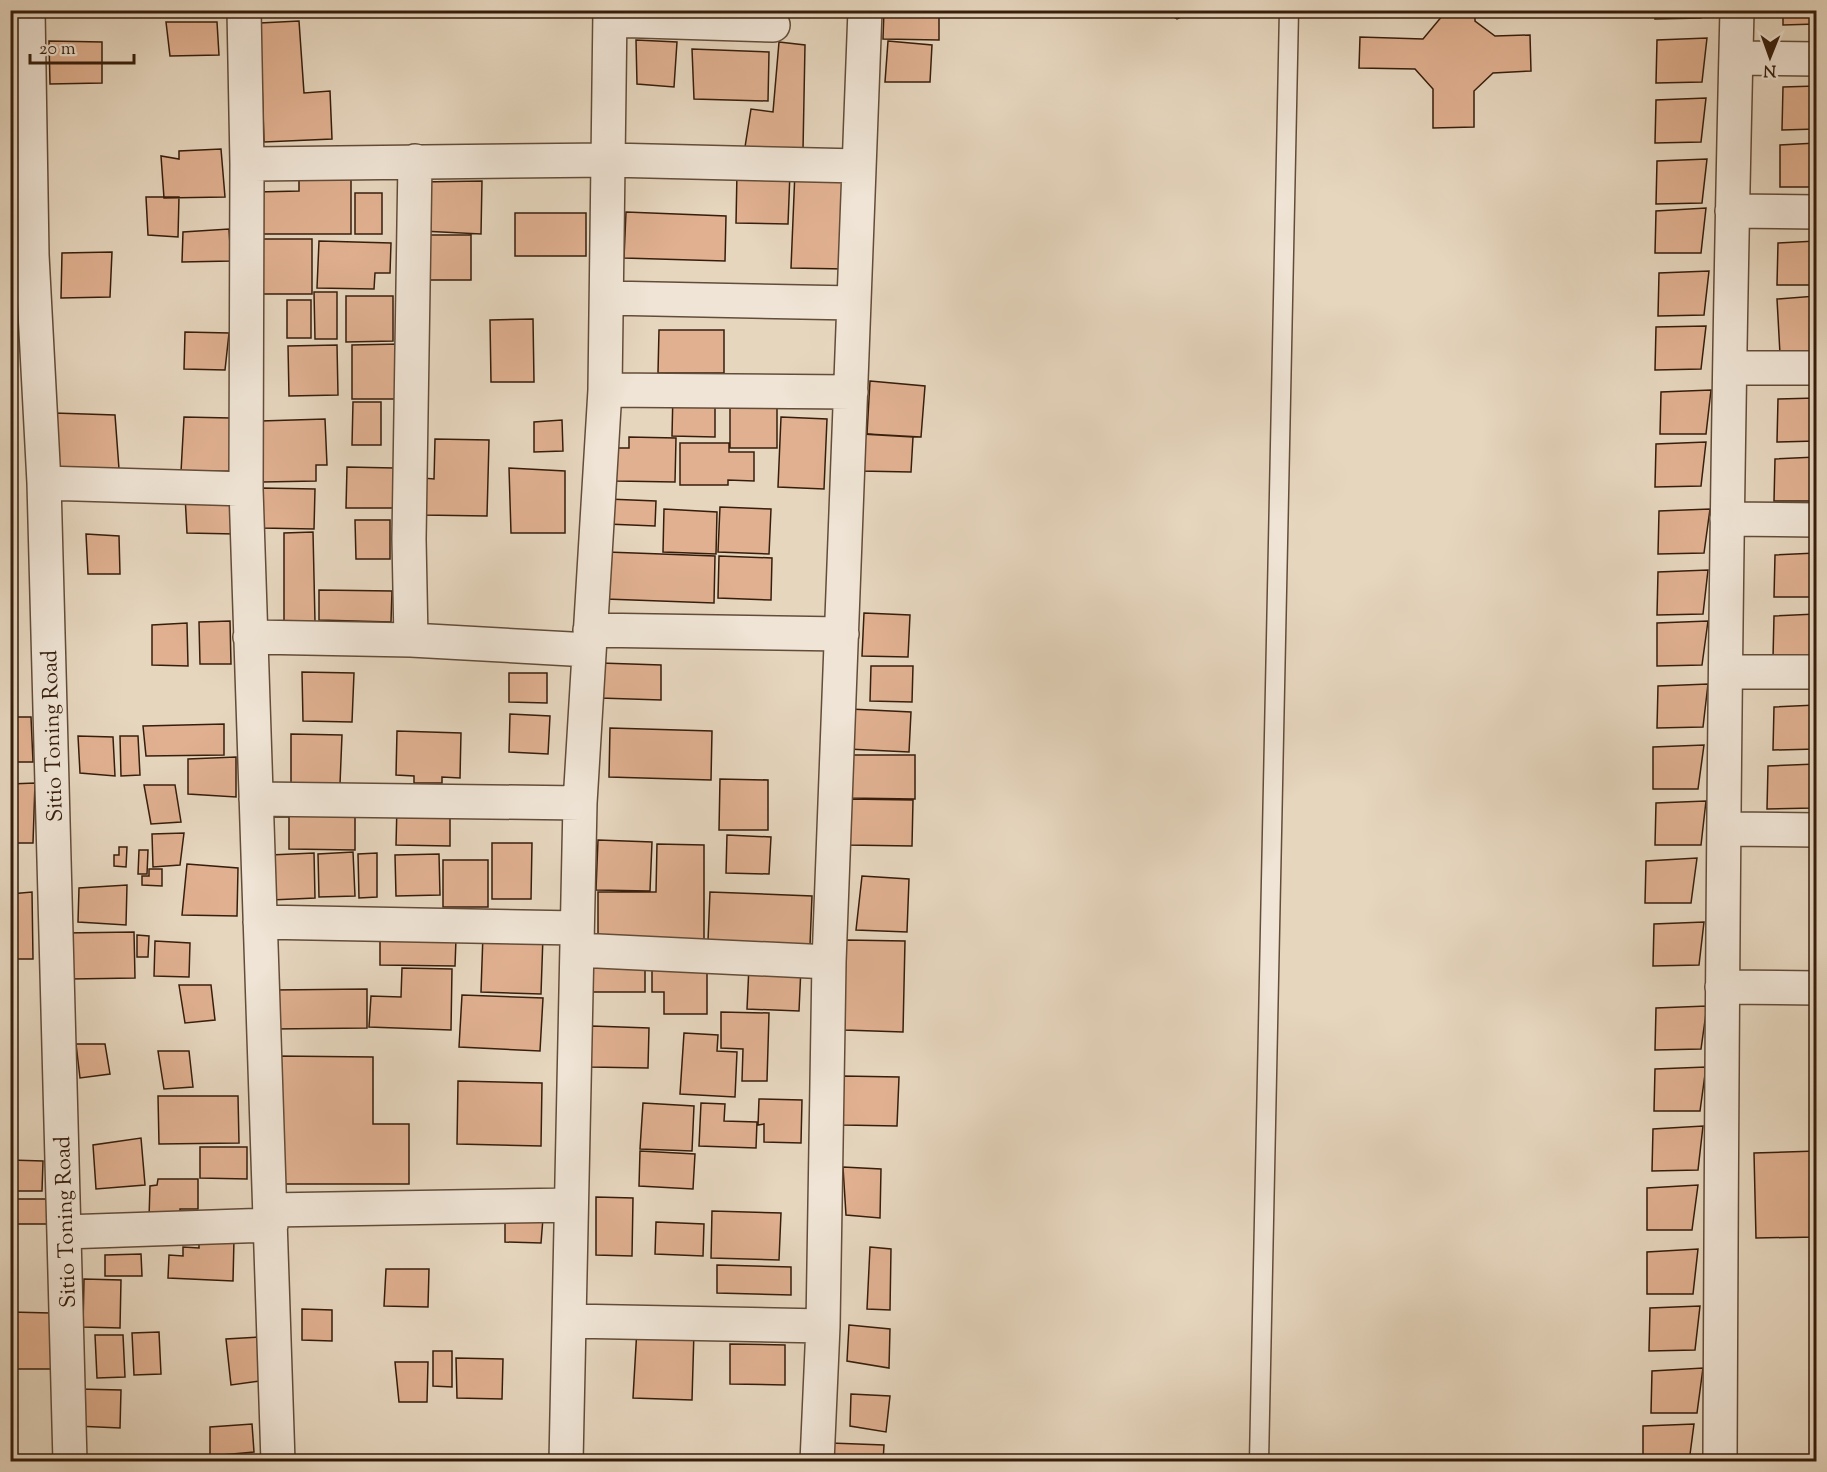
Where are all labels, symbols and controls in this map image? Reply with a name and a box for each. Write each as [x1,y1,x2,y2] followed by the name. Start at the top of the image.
[30,27,134,65] scale bar
[1740,27,1800,87] north arrow
[39,37,76,63] text: 20 m
[1763,58,1776,81] text: N
[35,649,73,822] street label: Sitio Toning Road
[48,1135,86,1308] street label: Sitio Toning Road

